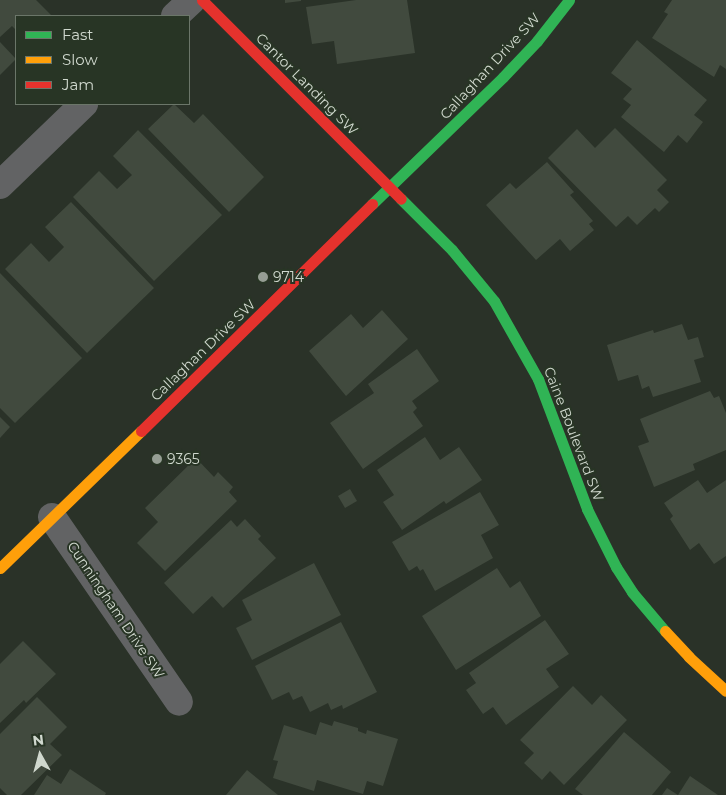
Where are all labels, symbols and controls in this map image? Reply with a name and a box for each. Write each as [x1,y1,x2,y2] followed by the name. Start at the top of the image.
[437,10,543,122] street label: Callaghan Drive SW
[15,15,190,105] legend
[62,25,93,44] text: Fast
[253,30,361,138] street label: Cantor Landing SW
[62,50,98,69] text: Slow
[62,75,94,94] text: Jam
[273,269,304,285] place label: 9714
[257,271,269,283] marker: 9714
[147,296,259,404] street label: Callaghan Drive SW
[541,364,607,504] street label: Caine Boulevard SW
[167,451,200,467] place label: 9365
[151,453,163,465] marker: 9365
[64,538,168,682] street label: Cunningham Drive SW
[15,730,65,780] north arrow
[31,730,45,750] text: N

